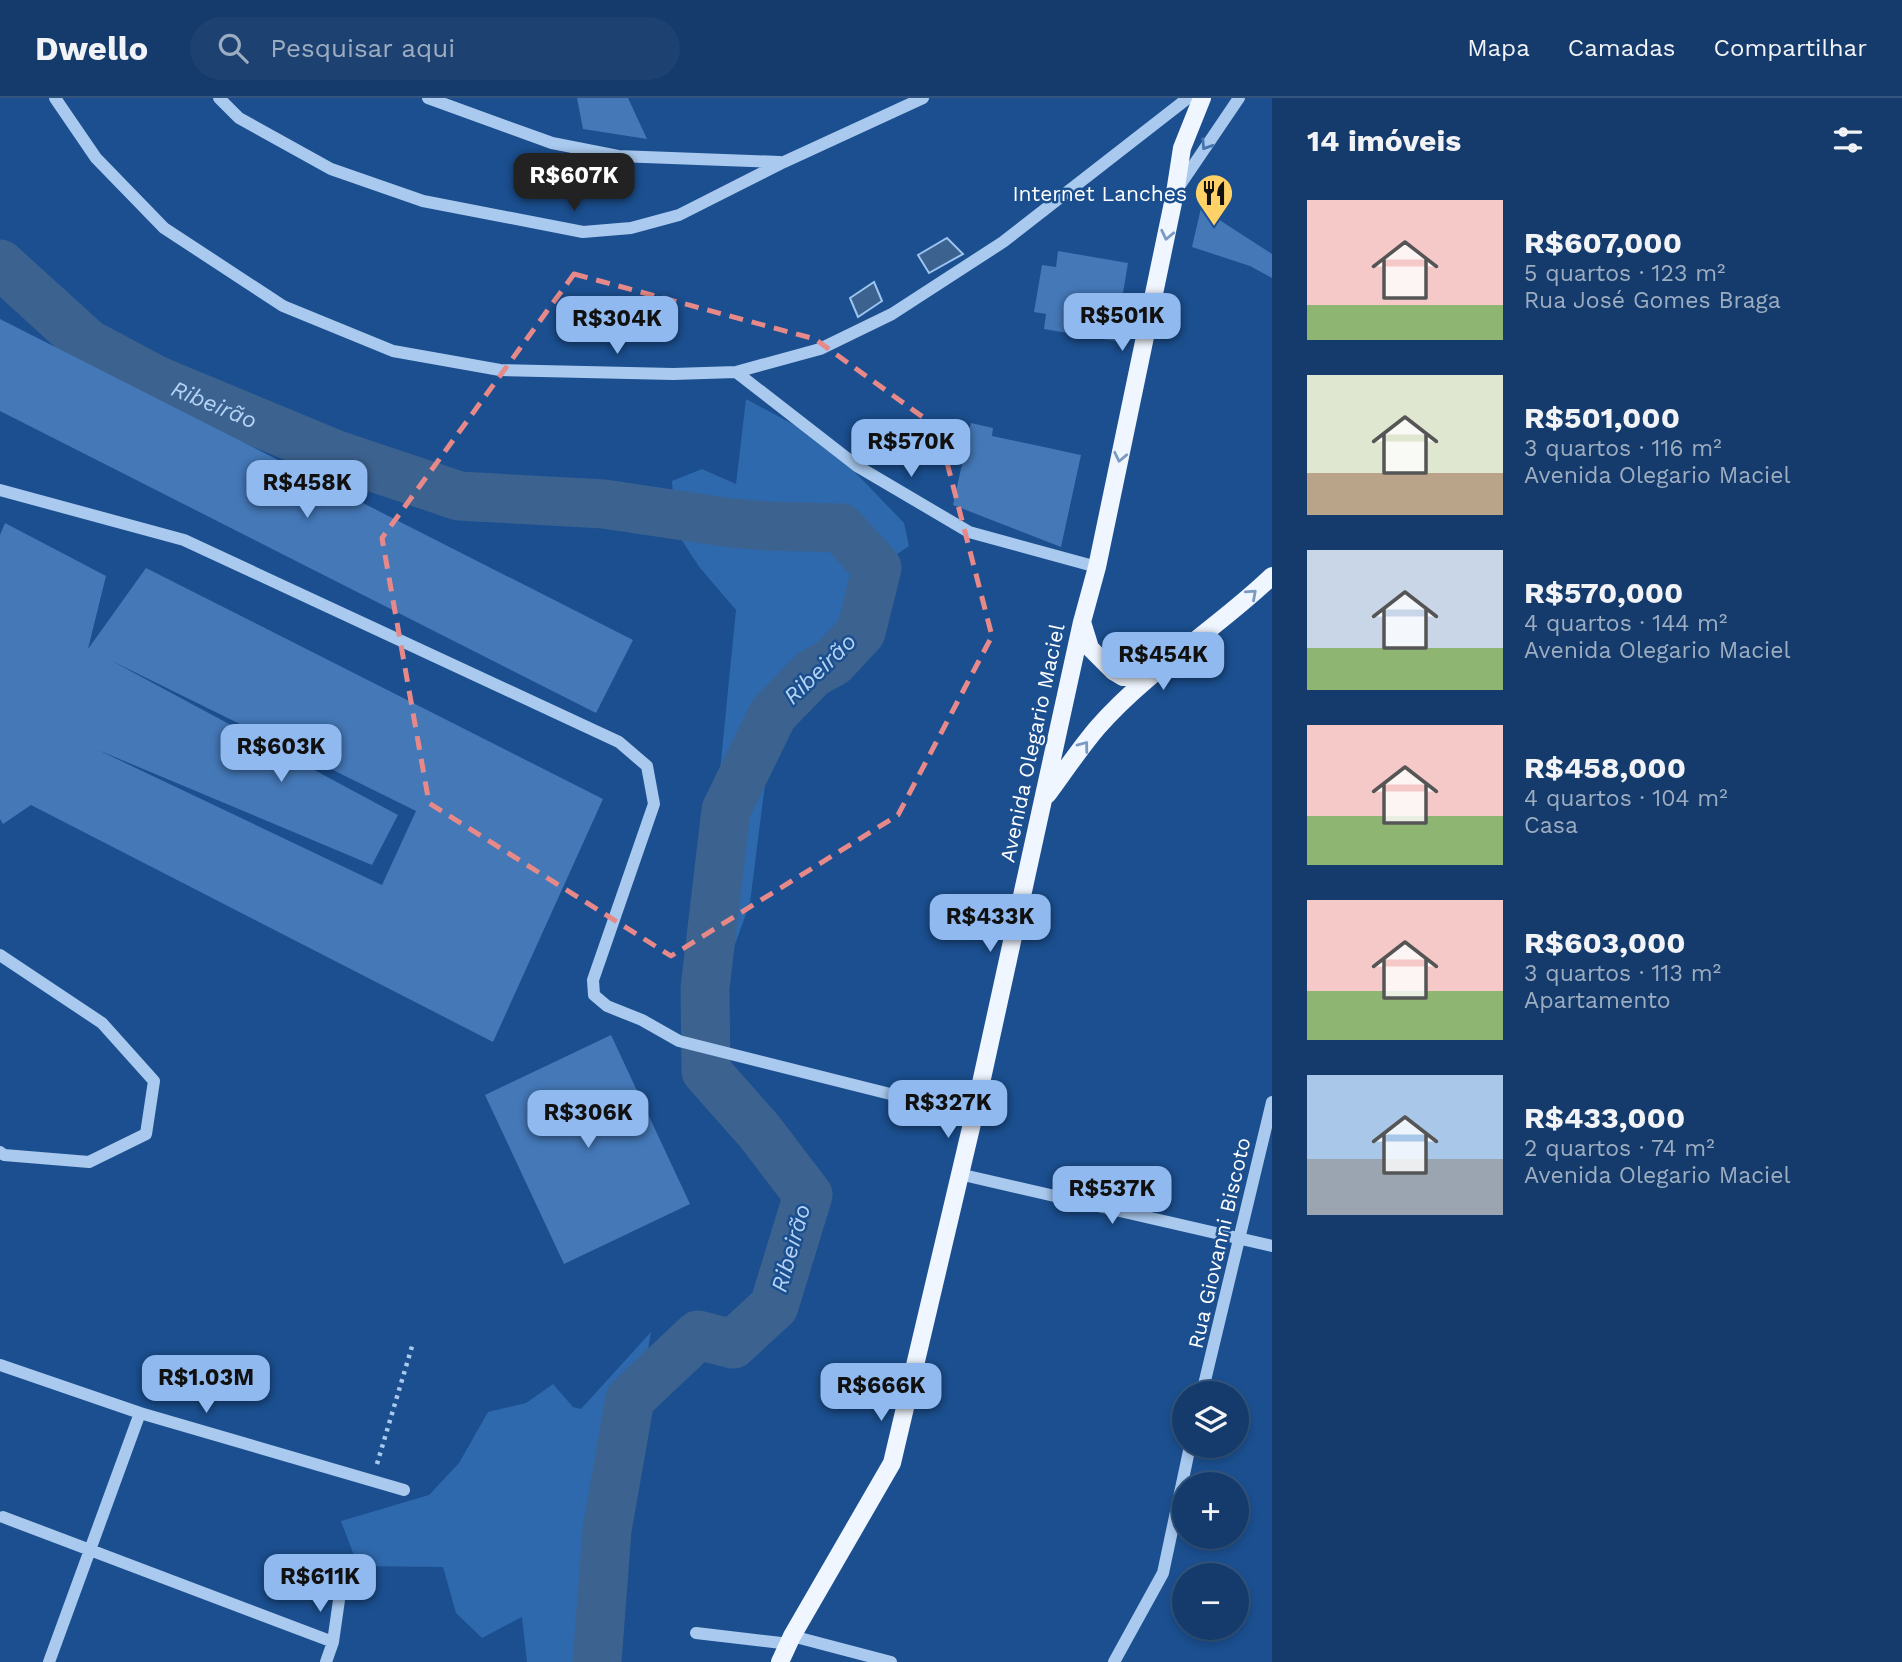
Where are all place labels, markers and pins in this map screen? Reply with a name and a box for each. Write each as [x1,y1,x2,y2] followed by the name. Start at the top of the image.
[517,153,631,213] pin: R$607K
[1193,172,1235,227] restaurant icon: Internet Lanches
[1012,181,1187,206] place label: Internet Lanches
[1065,294,1179,353] pin: R$501K
[560,296,674,356] pin: R$304K
[854,420,968,479] pin: R$570K
[250,460,364,520] pin: R$458K
[1106,632,1220,692] pin: R$454K
[224,724,338,784] pin: R$603K
[933,894,1047,954] pin: R$433K
[891,1080,1005,1140] pin: R$327K
[531,1090,645,1150] pin: R$306K
[1055,1166,1169,1226] pin: R$537K
[141,1356,271,1415] pin: R$1.03M
[824,1364,938,1423] pin: R$666K
[263,1554,377,1614] pin: R$611K

